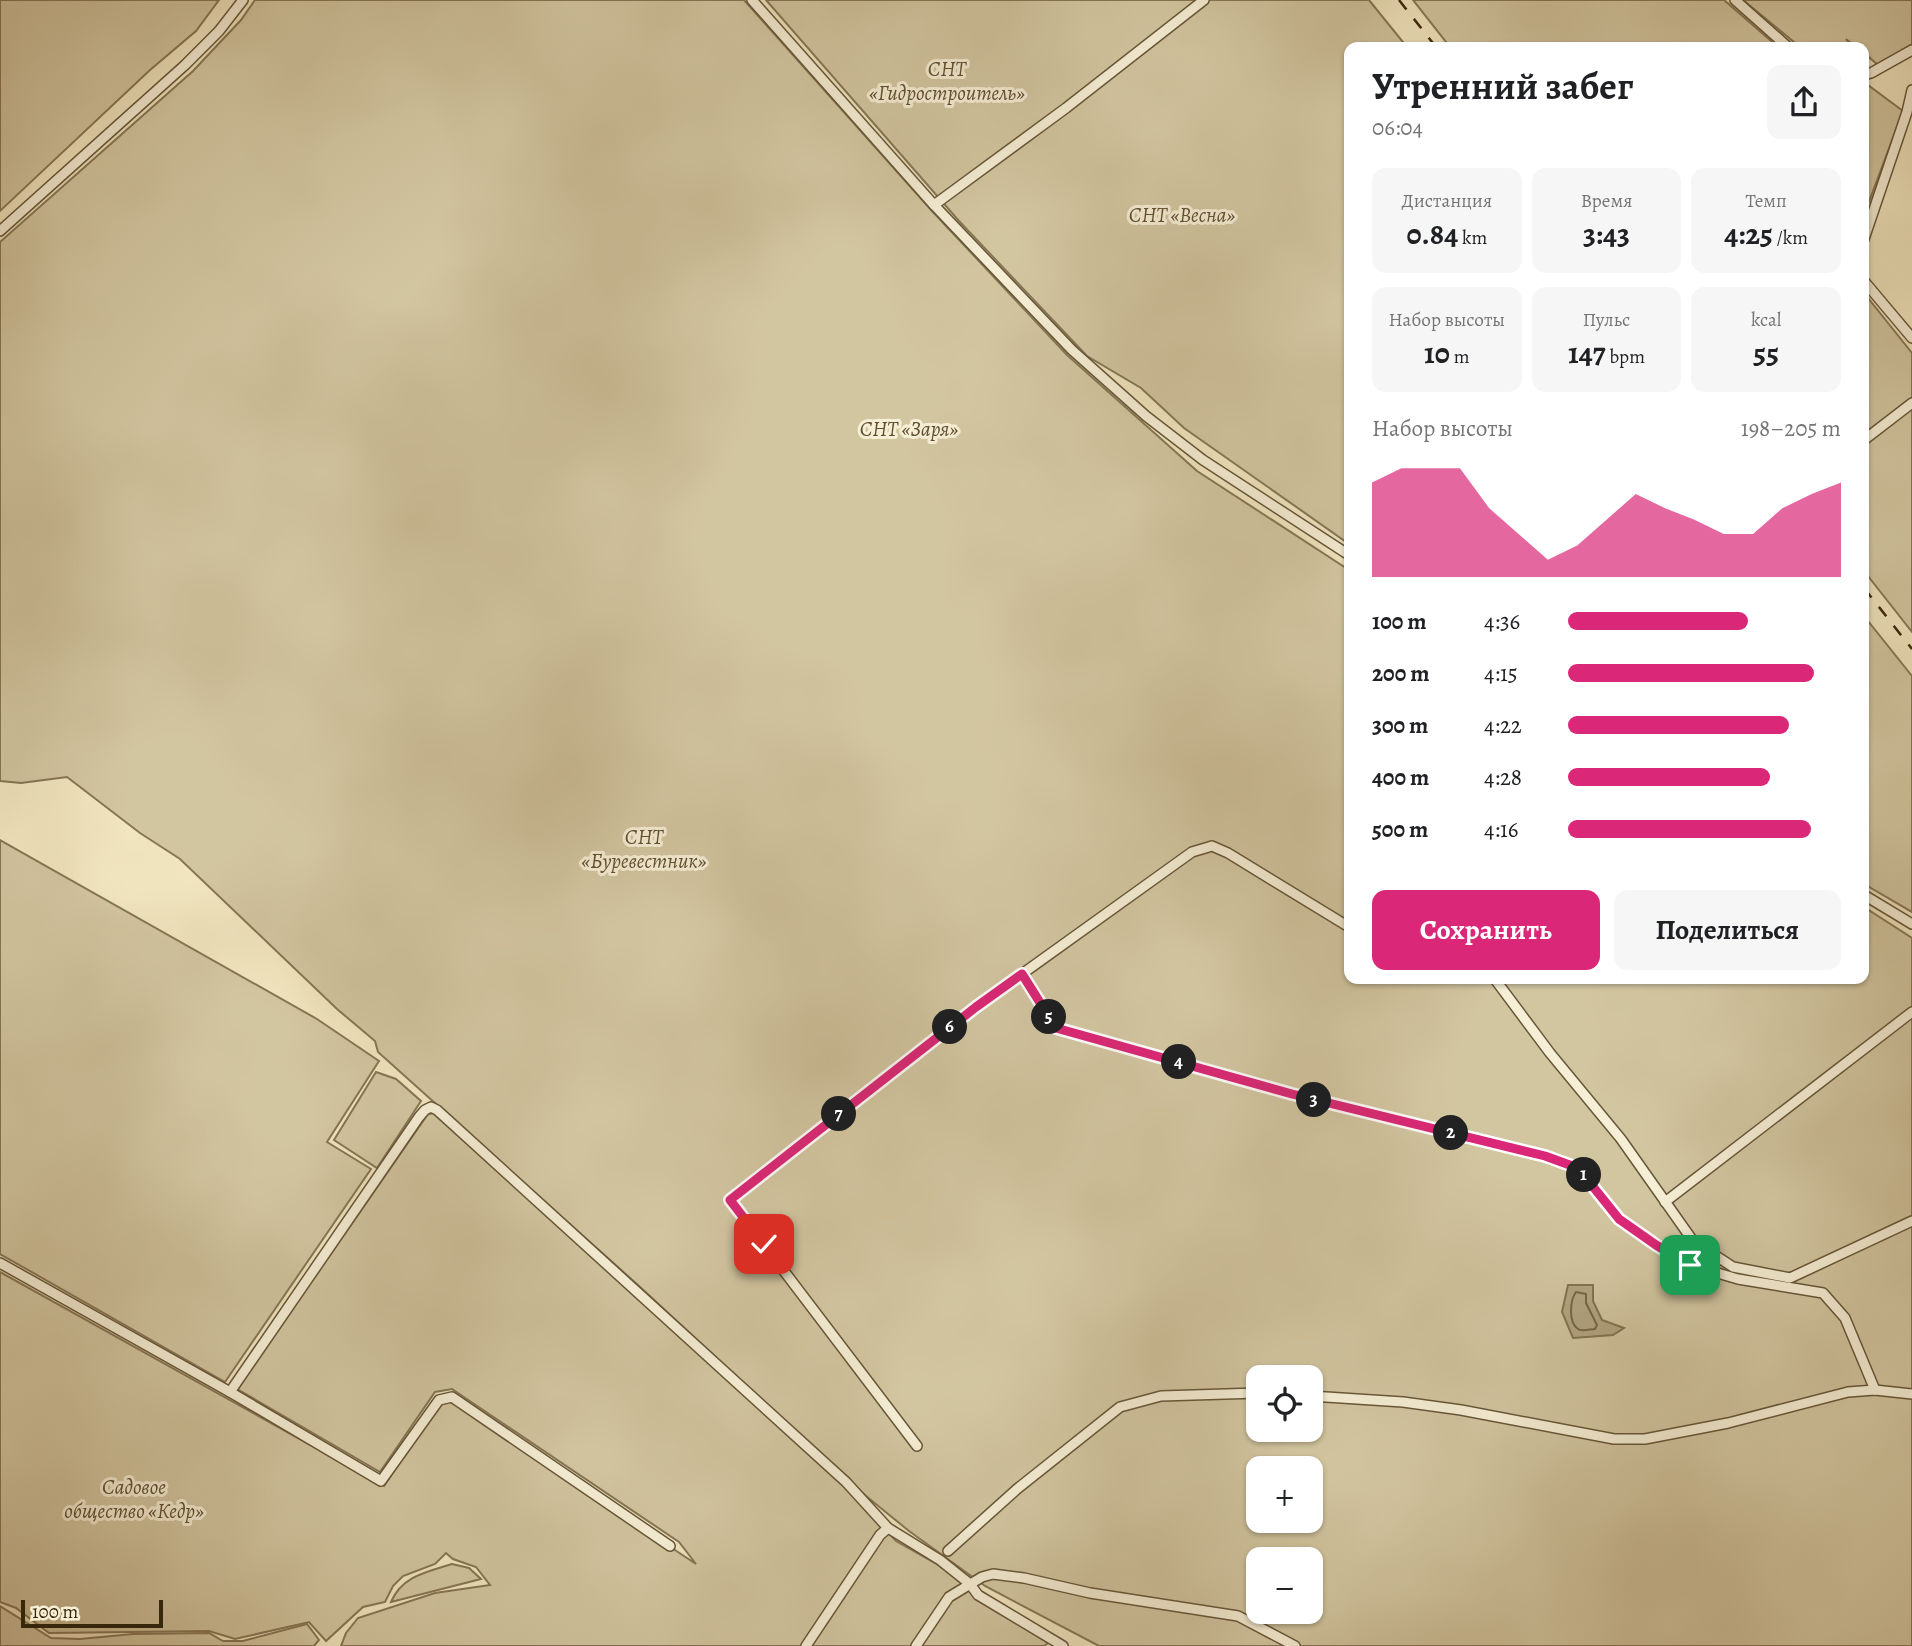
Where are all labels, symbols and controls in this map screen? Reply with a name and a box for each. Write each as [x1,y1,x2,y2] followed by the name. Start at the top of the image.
[869,55,1025,107] park label: СНТ «Гидростроитель»
[1372,60,1633,112] text: Утренний забег
[1767,65,1841,139] button: share
[1372,112,1423,143] text: 06:04
[1402,188,1492,214] text: Дистанция
[1581,188,1632,214] text: Время
[1745,188,1787,214] text: Темп
[1129,201,1236,229] park label: СНТ «Весна»
[1406,214,1458,254] text: 0.84
[1583,214,1630,254] text: 3:43
[1724,214,1773,254] text: 4:25
[1458,225,1487,251] text: km
[1773,225,1808,251] text: /km
[1389,307,1505,333] text: Набор высоты
[1583,307,1630,333] text: Пульс
[1751,307,1781,333] text: kcal
[1424,333,1450,373] text: 10
[1568,333,1606,373] text: 147
[1753,333,1779,373] text: 55
[1450,344,1470,370] text: m
[1606,344,1645,370] text: bpm
[1372,413,1513,444] text: Набор высоты
[1741,413,1841,444] text: 198–205 m
[860,415,959,443] park label: СНТ «Заря»
[1372,606,1427,637] text: 100 m
[1484,606,1520,637] text: 4:36
[1372,658,1430,689] text: 200 m
[1484,658,1518,689] text: 4:15
[1372,710,1428,741] text: 300 m
[1484,710,1522,741] text: 4:22
[1372,762,1429,793] text: 400 m
[1484,762,1522,793] text: 4:28
[1372,814,1428,845] text: 500 m
[1484,814,1518,845] text: 4:16
[582,823,707,875] park label: СНТ «Буревестник»
[1372,890,1600,970] button: Сохранить
[1614,890,1841,970] button: Поделиться
[1032,1000,1066,1034] pin: 5
[1044,1003,1053,1029] text: 5
[932,1010,968,1044] pin: 6
[945,1013,954,1039] text: 6
[1162,1044,1196,1080] pin: 4
[1174,1048,1183,1074] text: 4
[1296,1082,1332,1118] pin: 3
[1309,1086,1318,1112] text: 3
[822,1096,856,1132] pin: 7
[834,1100,843,1126] text: 7
[1434,1116,1468,1150] pin: 2
[1446,1119,1455,1145] text: 2
[1566,1158,1602,1192] pin: 1
[1580,1161,1587,1187] text: 1
[734,1214,794,1274] pin
[745,1225,783,1263] icon: check
[1660,1235,1720,1295] pin
[1671,1246,1709,1284] icon: arrive
[1246,1365,1323,1624] map controls
[1246,1365,1323,1442] button: locate
[1246,1456,1323,1533] button: +
[64,1473,204,1525] park label: Садовое общество «Кедр»
[1246,1547,1323,1624] button: −
[21,1597,163,1629] scale bar
[32,1599,78,1625] text: 100 m

